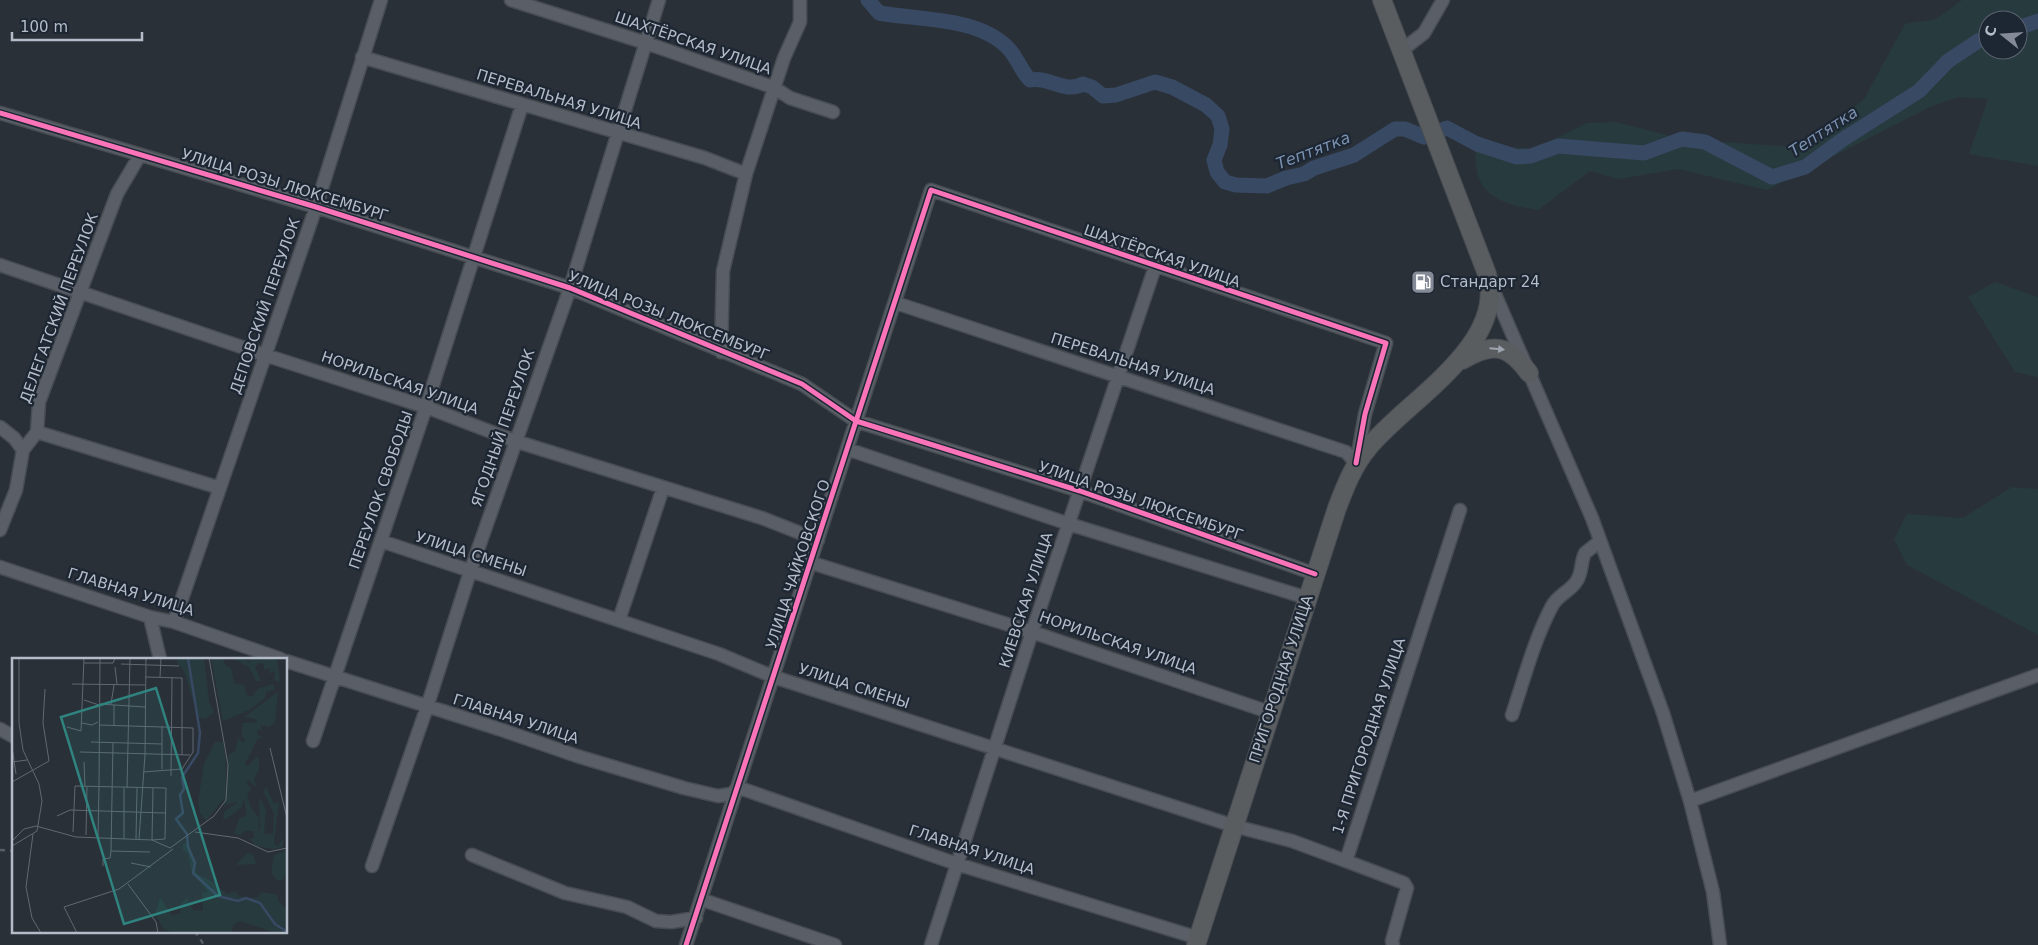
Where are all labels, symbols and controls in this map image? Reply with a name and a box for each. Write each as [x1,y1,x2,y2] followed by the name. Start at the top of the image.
[612,7,775,79] street label: ШАХТЁРСКАЯ УЛИЦА
[12,10,142,42] scale bar
[1978,10,2028,60] north arrow
[20,18,68,36] text: 100 m
[1981,24,2000,38] text: С
[474,65,644,133] street label: ПЕРЕВАЛЬНАЯ УЛИЦА
[1785,102,1861,161] water label: Тептятка
[1273,128,1353,173] water label: Тептятка
[179,145,391,225] street label: УЛИЦА РОЗЫ ЛЮКСЕМБУРГ
[15,210,102,406] street label: ДЕЛЕГАТСКИЙ ПЕРЕУЛОК
[225,215,304,396] street label: ДЕПОВСКИЙ ПЕРЕУЛОК
[1081,220,1244,292] street label: ШАХТЁРСКАЯ УЛИЦА
[566,267,772,365] street label: УЛИЦА РОЗЫ ЛЮКСЕМБУРГ
[1410,269,1436,295] fuel station icon: Стандарт 24
[1440,273,1540,291] place label: Стандарт 24
[1049,329,1218,399] street label: ПЕРЕВАЛЬНАЯ УЛИЦА
[1489,345,1505,353] one-way arrow
[467,346,539,509] street label: ЯГОДНЫЙ ПЕРЕУЛОК
[319,348,482,419] street label: НОРИЛЬСКАЯ УЛИЦА
[345,408,417,572] street label: ПЕРЕУЛОК СВОБОДЫ
[1036,457,1246,545] street label: УЛИЦА РОЗЫ ЛЮКСЕМБУРГ
[761,477,834,651] street label: УЛИЦА ЧАЙКОВСКОГО
[413,528,529,580] street label: УЛИЦА СМЕНЫ
[996,529,1057,670] street label: КИЕВСКАЯ УЛИЦА
[66,564,197,620] street label: ГЛАВНАЯ УЛИЦА
[1245,592,1317,765] street label: ПРИГОРОДНАЯ УЛИЦА
[1037,608,1200,679] street label: НОРИЛЬСКАЯ УЛИЦА
[1329,635,1410,837] street label: 1-Я ПРИГОРОДНАЯ УЛИЦА
[12,658,288,932] inset map
[796,660,912,712] street label: УЛИЦА СМЕНЫ
[451,690,582,748] street label: ГЛАВНАЯ УЛИЦА
[907,821,1038,879] street label: ГЛАВНАЯ УЛИЦА

